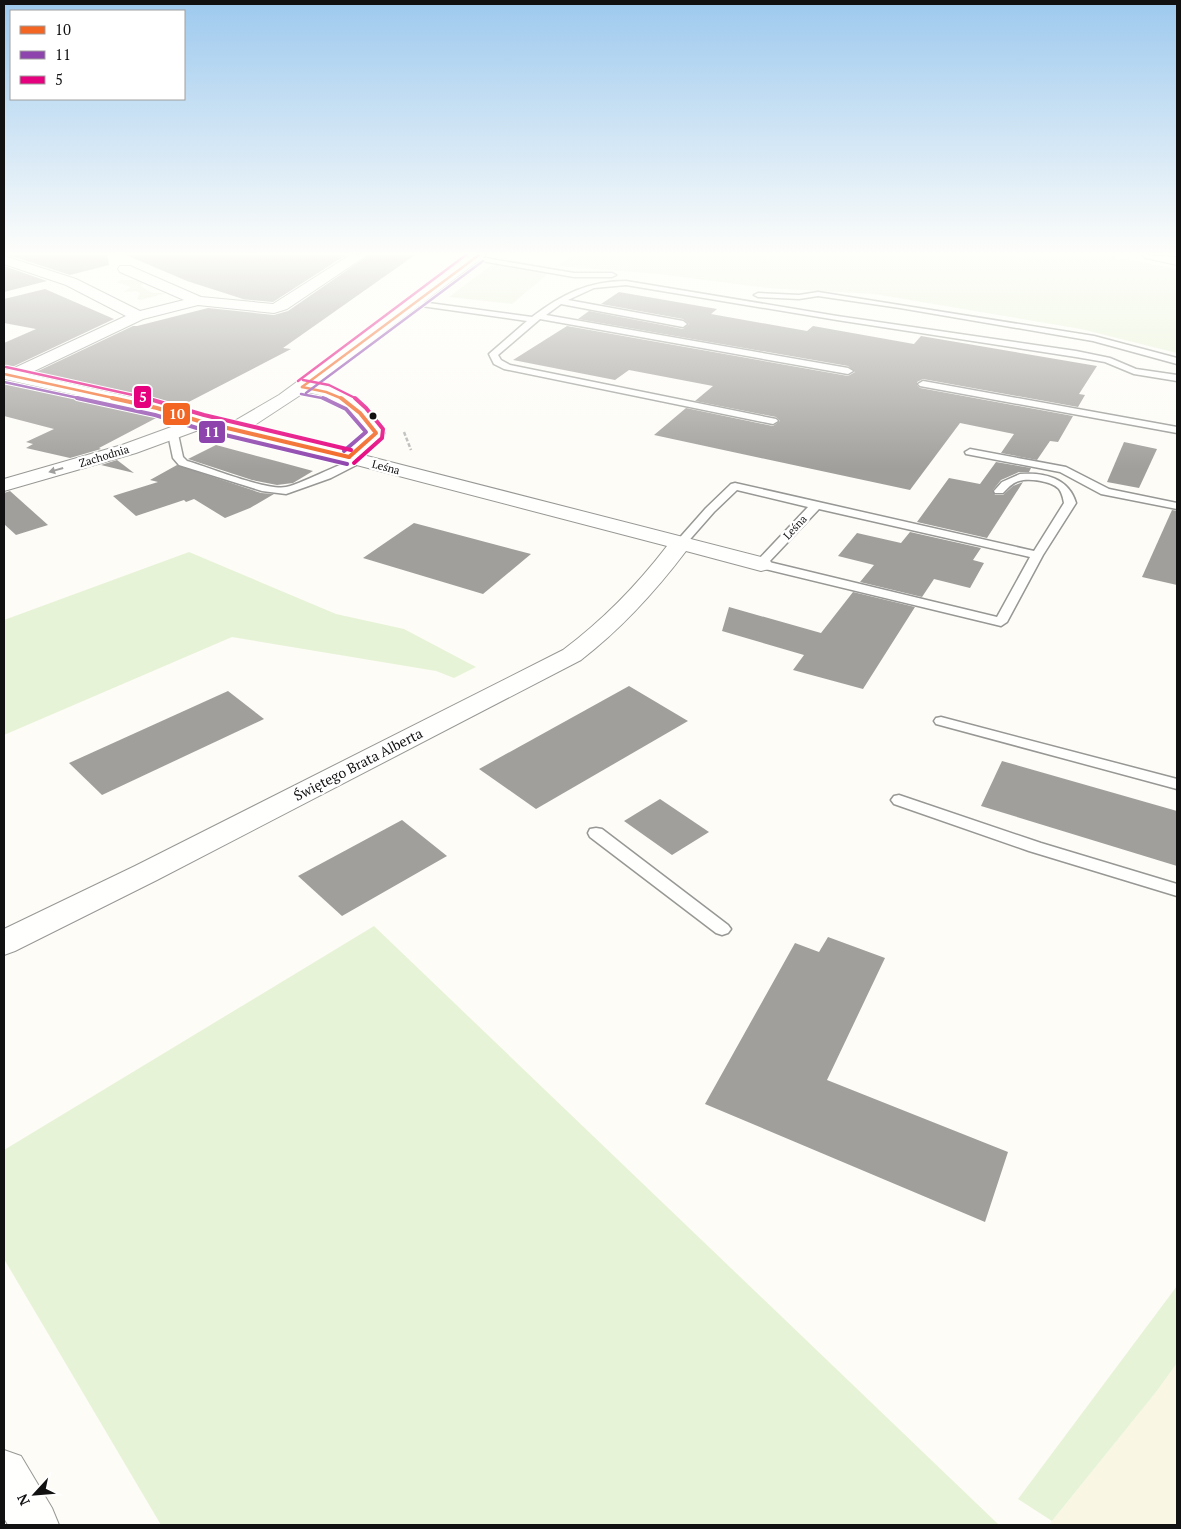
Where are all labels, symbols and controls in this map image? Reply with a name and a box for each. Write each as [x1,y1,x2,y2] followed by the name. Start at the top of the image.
[10,10,185,100] legend
[55,19,71,39] text: 10
[55,44,71,64] text: 11
[55,69,63,89] text: 5
[133,385,152,409] line badge: 5
[139,387,147,406] text: 5
[162,402,191,426] line badge: 10
[169,404,185,423] text: 10
[368,411,378,421] unlabelled marker
[198,420,226,444] line badge: 11
[204,422,220,441] text: 11
[77,442,131,470] street label: Zachodnia
[370,457,402,478] street label: Leśna
[49,466,64,474] one-way arrow
[780,512,810,542] street label: Leśna
[290,723,426,805] street label: Świętego Brata Alberta
[10,1469,60,1519] north arrow
[12,1491,34,1509] text: N

